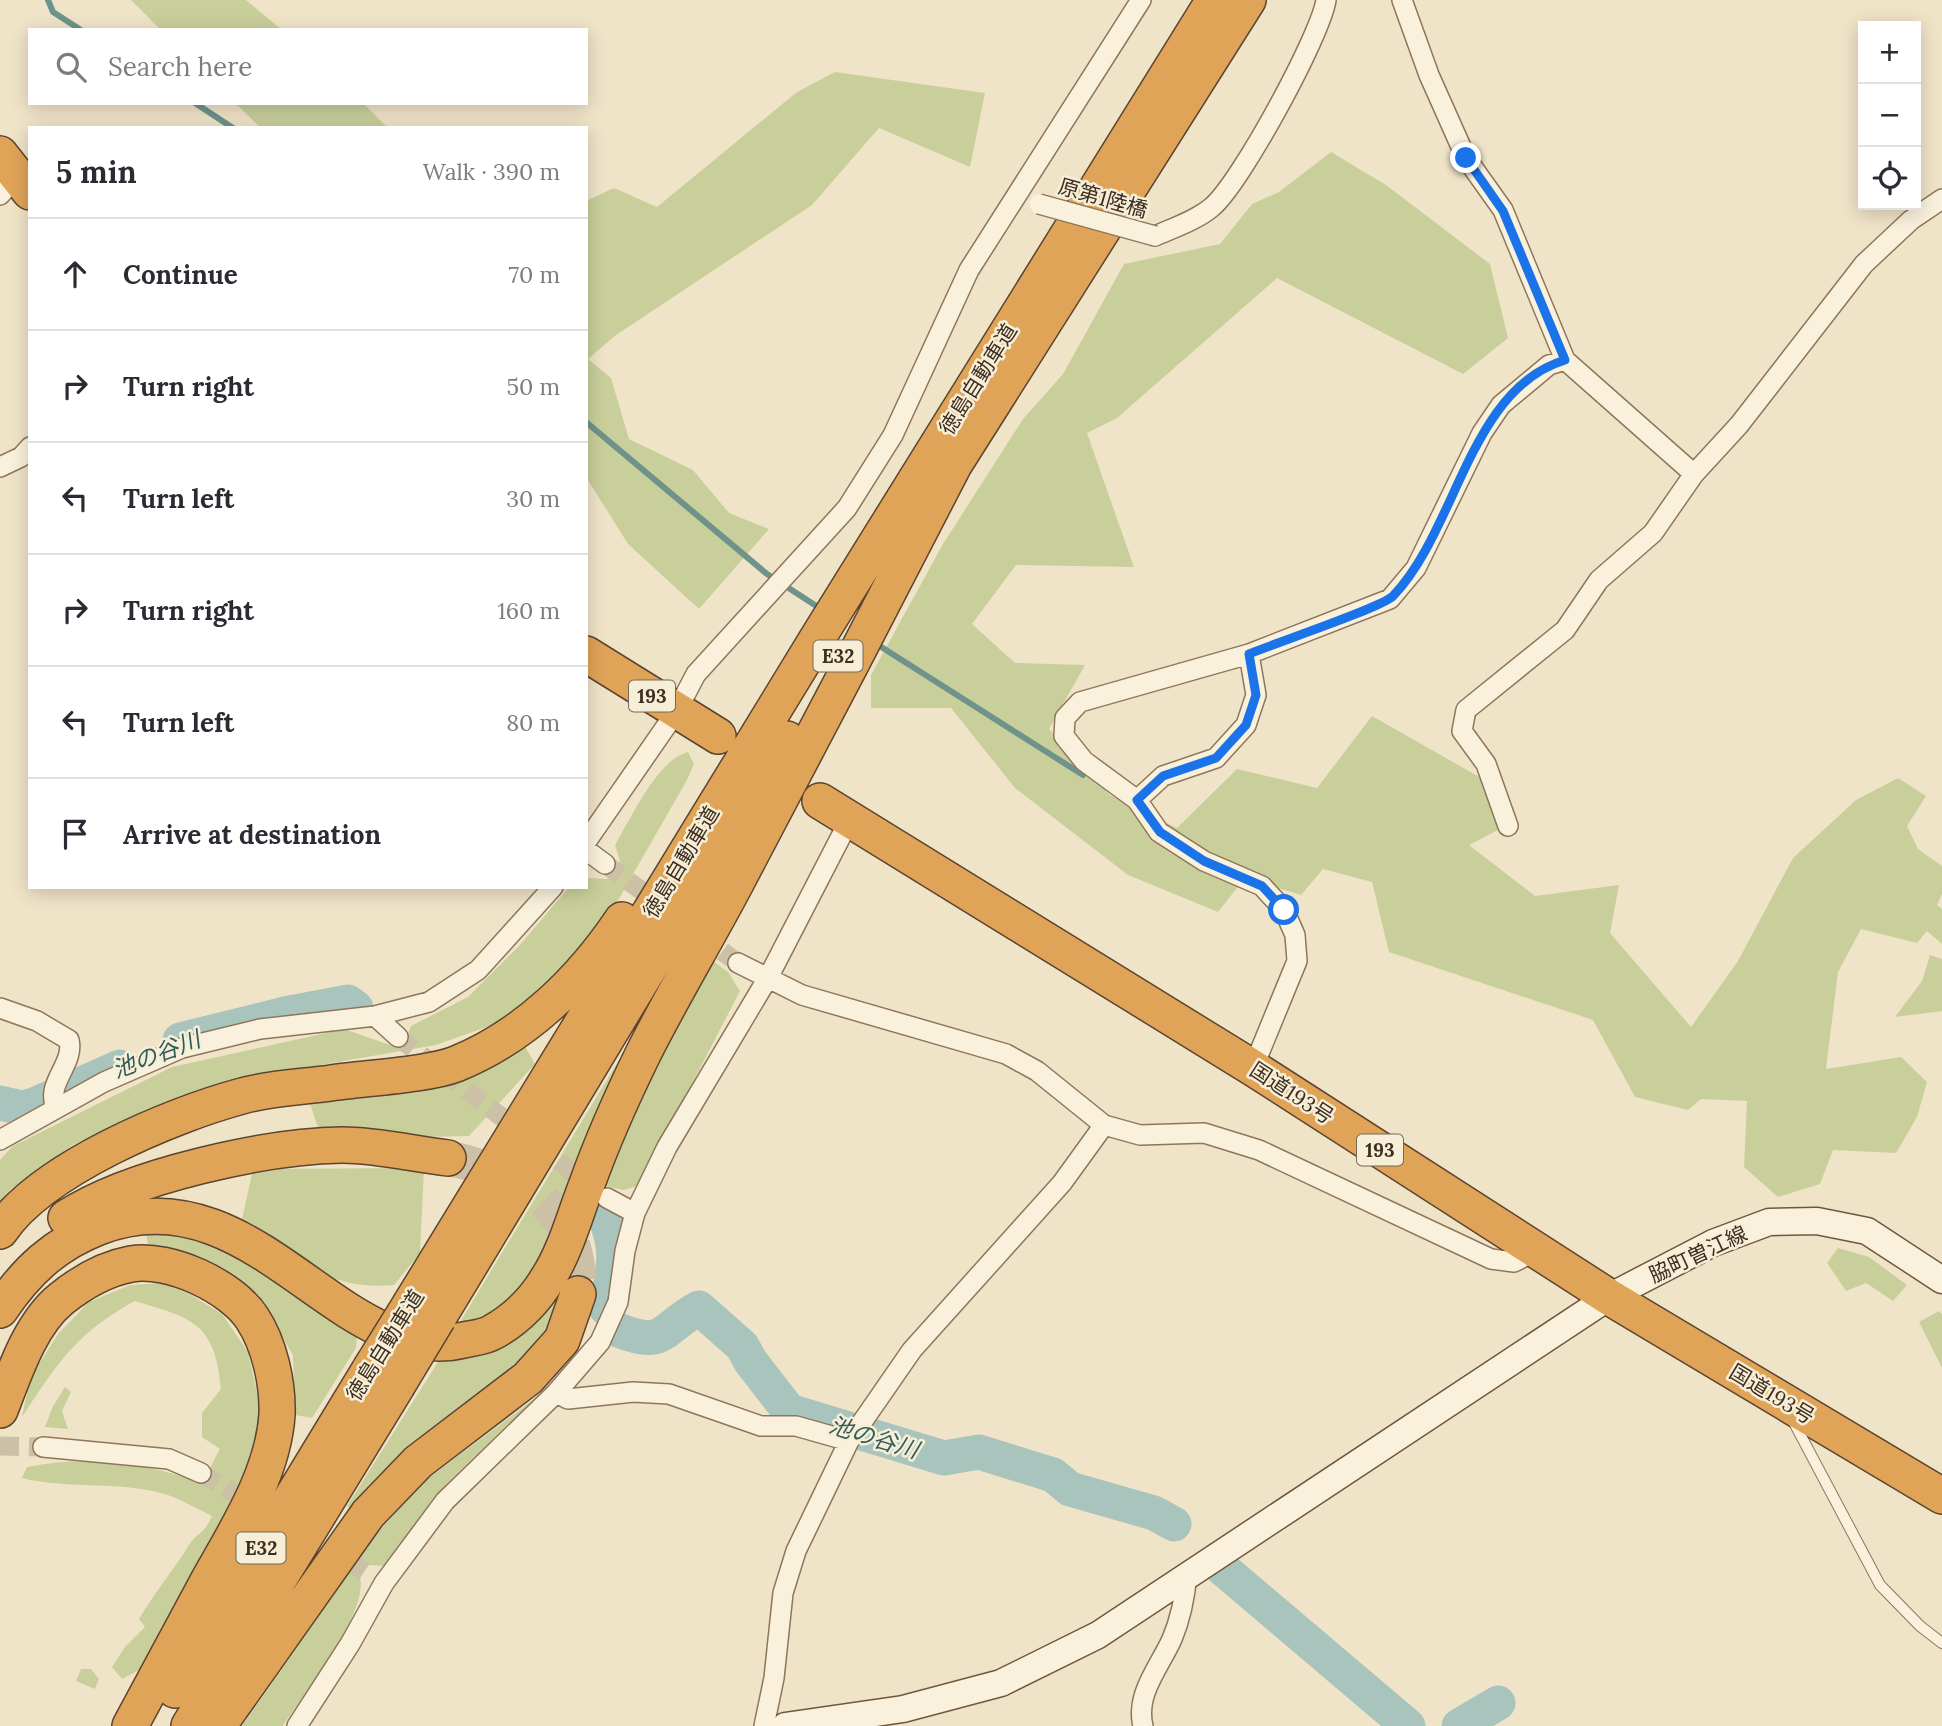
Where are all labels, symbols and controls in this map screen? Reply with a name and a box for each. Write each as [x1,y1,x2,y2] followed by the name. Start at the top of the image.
[1858,21,1921,210] map controls
[1858,21,1921,84] button: +
[28,28,588,105] search box
[52,48,90,86] icon: search
[108,50,252,83] text: Search here
[1858,84,1921,147] button: −
[1450,142,1481,173] route end
[1858,147,1921,210] button: locate
[56,153,137,191] text: 5 min
[423,157,560,186] text: Walk · 390 m
[1055,172,1151,224] street label: 原第1陸橋
[56,255,94,293] icon: ahead
[123,258,238,291] text: Continue
[509,260,560,289] text: 70 m
[933,318,1023,440] street label: 徳島自動車道
[56,367,94,405] icon: right
[123,370,254,403] text: Turn right
[507,372,560,401] text: 50 m
[56,479,94,517] icon: left
[123,482,234,515] text: Turn left
[506,484,560,513] text: 30 m
[56,591,94,629] icon: right
[123,594,254,627] text: Turn right
[497,596,560,625] text: 160 m
[814,640,862,671] road number: E32
[629,680,675,712] road number: 193
[56,703,94,741] icon: left
[123,706,234,739] text: Turn left
[506,708,560,737] text: 80 m
[637,801,725,923] street label: 徳島自動車道
[56,815,94,853] icon: arrive
[123,818,381,851] text: Arrive at destination
[1268,894,1299,925] route start
[108,1023,207,1084] water label: 池の谷川
[1245,1056,1339,1130] street label: 国道193号
[1357,1134,1403,1166] road number: 193
[1645,1220,1751,1288] street label: 脇町曽江線
[340,1284,430,1406] street label: 徳島自動車道
[1725,1358,1819,1430] street label: 国道193号
[826,1410,925,1465] water label: 池の谷川
[236,1532,286,1564] road number: E32

